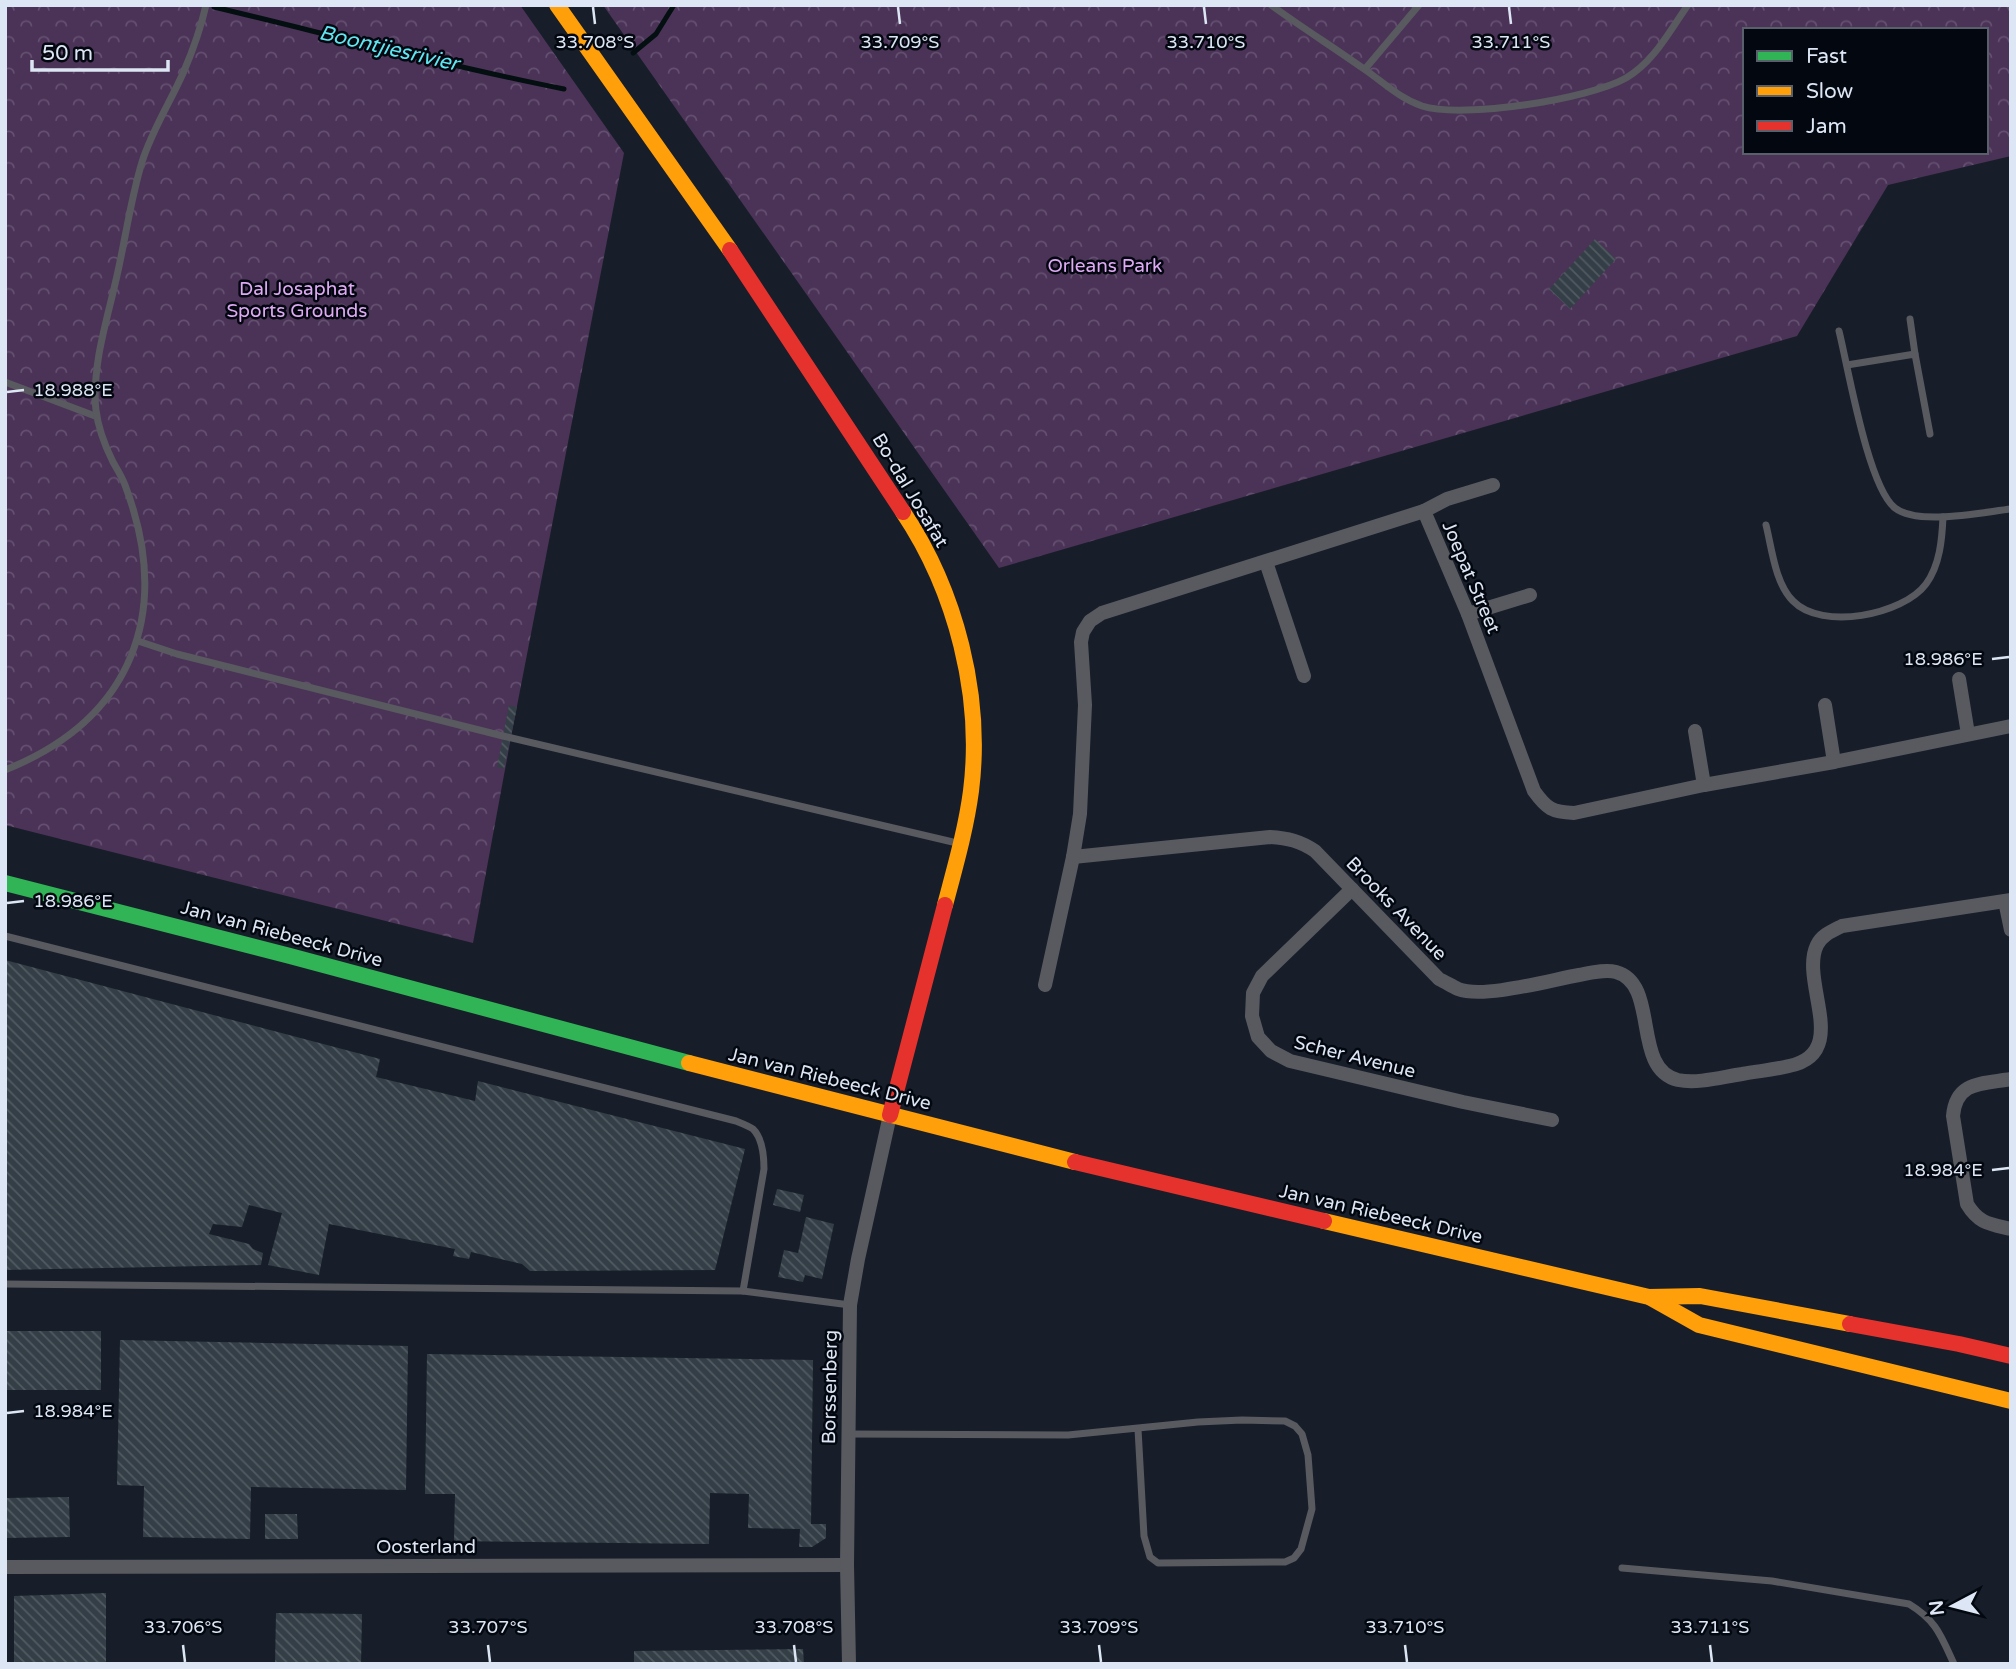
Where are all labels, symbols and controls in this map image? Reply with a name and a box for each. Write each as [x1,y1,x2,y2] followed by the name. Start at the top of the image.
[317,20,464,77] water label: Boontjiesrivier
[32,28,168,72] scale bar
[1743,28,1988,154] legend
[556,31,634,53] text: 33.708°S
[861,31,939,53] text: 33.709°S
[1167,31,1245,53] text: 33.710°S
[1472,31,1550,53] text: 33.711°S
[42,41,93,66] text: 50 m
[1806,44,1847,69] text: Fast
[1806,79,1854,104] text: Slow
[1806,114,1847,139] text: Jam
[1048,255,1162,277] park label: Orleans Park
[227,278,367,322] park label: Dal Josaphat Sports Grounds
[33,379,113,401] text: 18.988°E
[867,429,953,552] street label: Bo-dal Josafat
[1437,518,1505,637] street label: Joepat Street
[1903,648,1983,670] text: 18.986°E
[1341,852,1451,965] street label: Brooks Avenue
[33,890,113,912] text: 18.986°E
[178,896,385,971] street label: Jan van Riebeeck Drive
[1292,1031,1418,1083] street label: Scher Avenue
[726,1043,933,1115] street label: Jan van Riebeeck Drive
[1903,1159,1983,1181] text: 18.984°E
[1277,1180,1485,1248] street label: Jan van Riebeeck Drive
[818,1330,842,1444] street label: Borssenberg
[33,1400,113,1422] text: 18.984°E
[376,1536,476,1558] street label: Oosterland
[1918,1571,1988,1641] north arrow
[1925,1599,1949,1617] text: N
[144,1616,222,1638] text: 33.706°S
[448,1616,528,1638] text: 33.707°S
[755,1616,833,1638] text: 33.708°S
[1060,1616,1138,1638] text: 33.709°S
[1366,1616,1444,1638] text: 33.710°S
[1671,1616,1749,1638] text: 33.711°S

